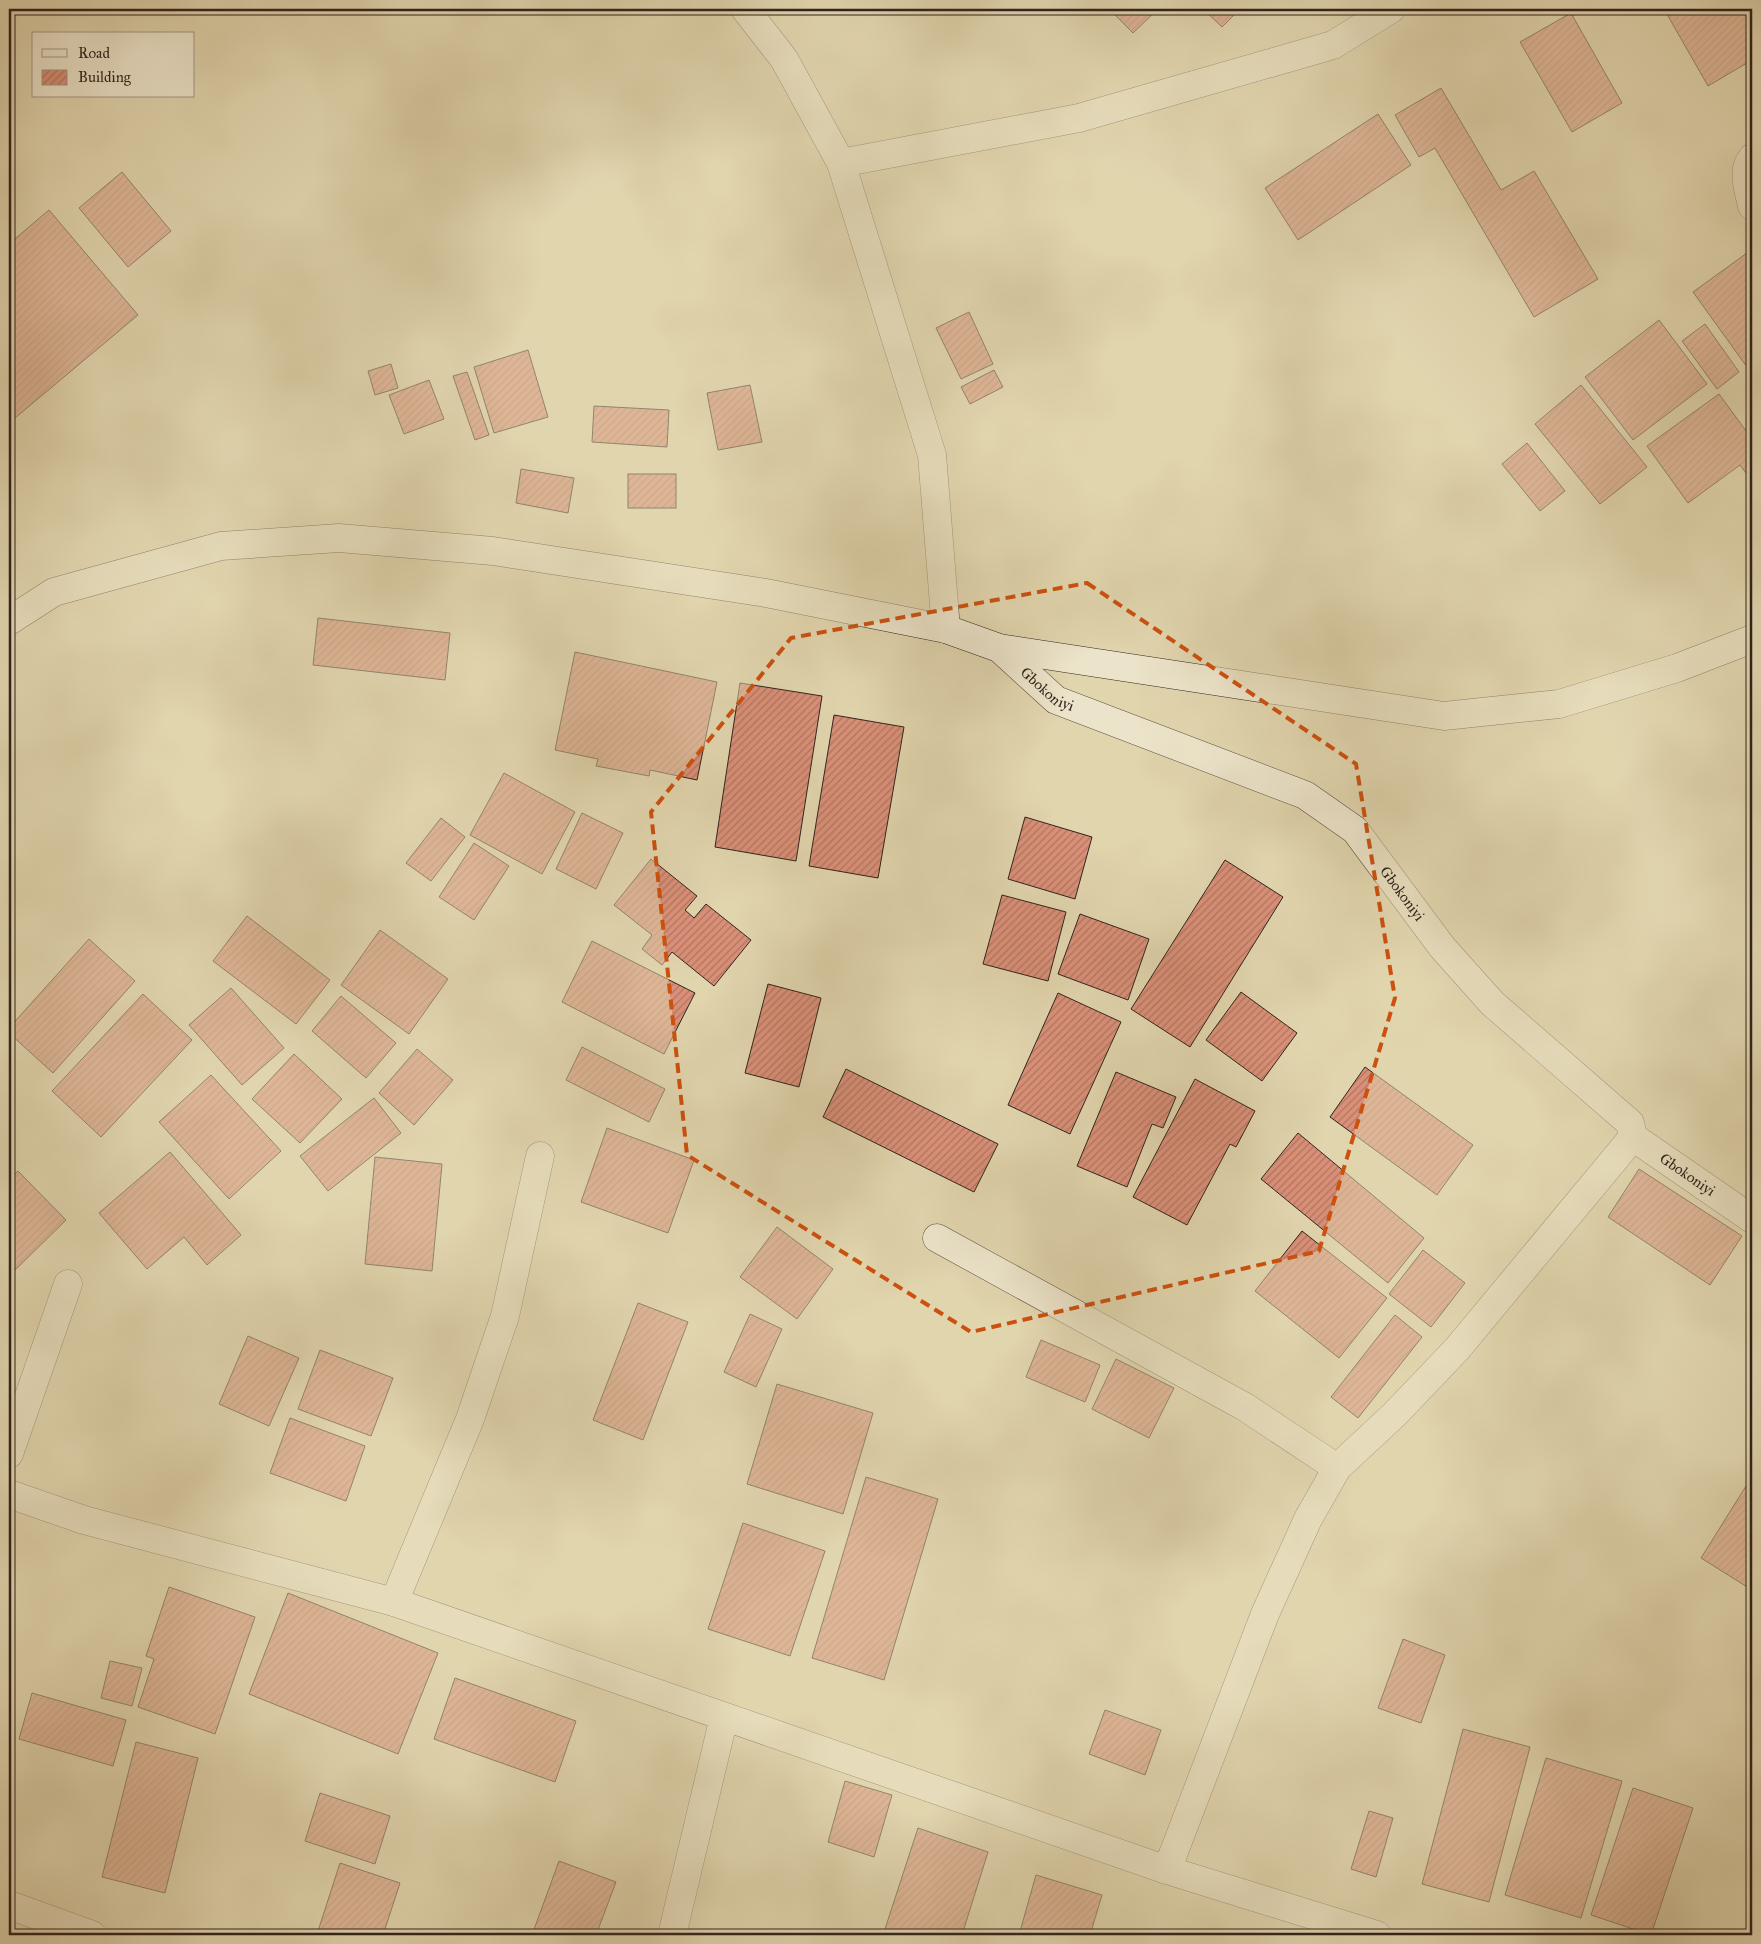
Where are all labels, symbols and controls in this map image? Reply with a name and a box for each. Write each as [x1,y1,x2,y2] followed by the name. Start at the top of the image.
[32,32,195,98] legend
[78,44,110,62] text: Road
[78,68,132,86] text: Building
[1017,663,1077,715] street label: Gbokoniyi
[1376,863,1428,924] street label: Gbokoniyi
[1656,1149,1719,1200] street label: Gbokoniyi

